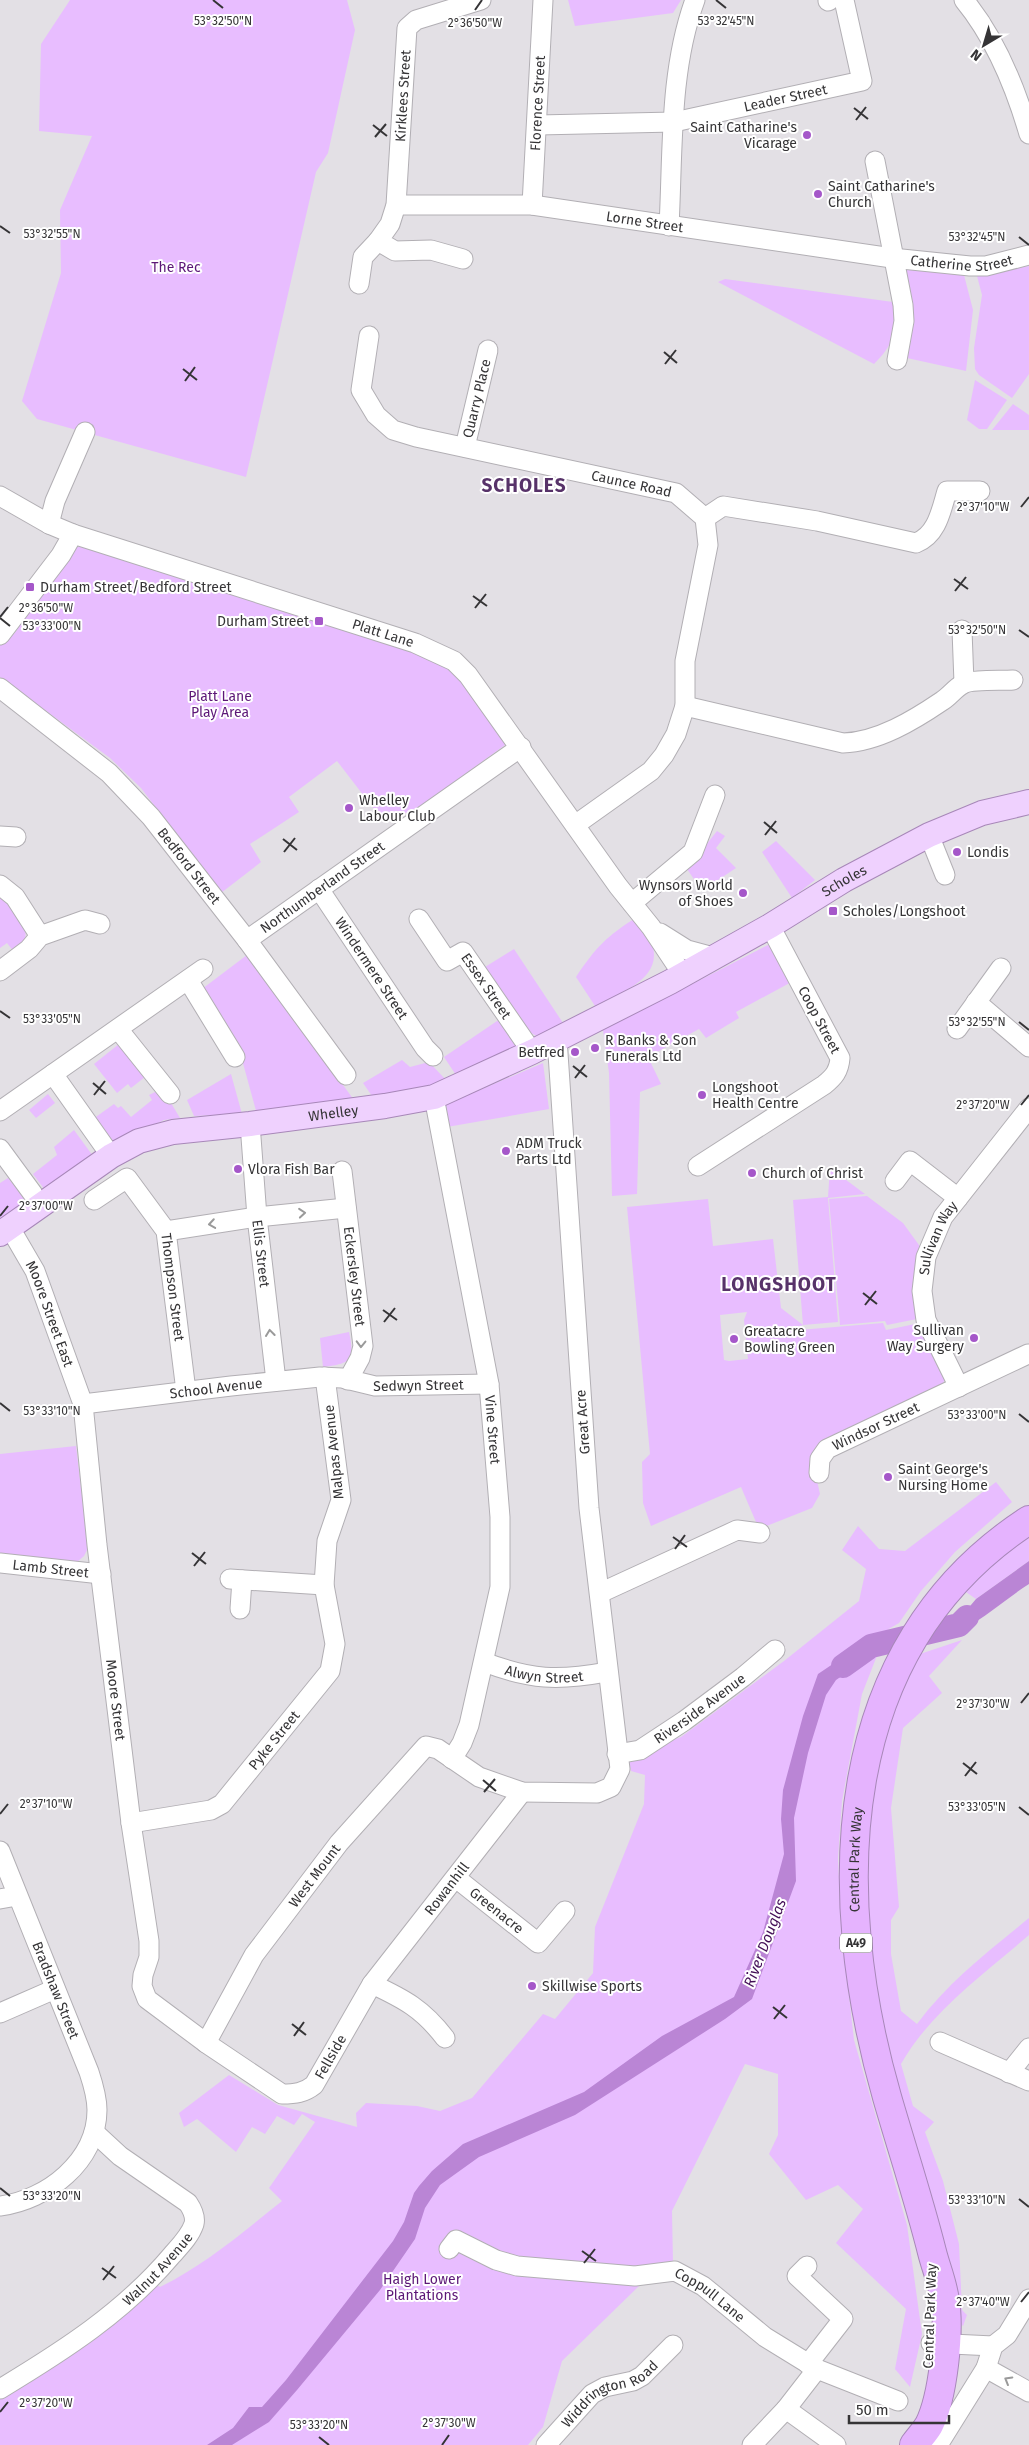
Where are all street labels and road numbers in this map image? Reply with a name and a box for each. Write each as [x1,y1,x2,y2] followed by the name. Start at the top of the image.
[391,48,414,143] street label: Kirklees Street
[526,54,549,151] street label: Florence Street
[742,80,830,115] street label: Leader Street
[605,208,685,236] street label: Lorne Street
[910,251,1015,275] street label: Catherine Street
[459,357,494,440] street label: Quarry Place
[590,467,673,500] street label: Caunce Road
[350,615,416,651] street label: Platt Lane
[154,824,225,908] street label: Bedford Street
[257,837,388,937] street label: Northumberland Street
[818,861,870,900] street label: Scholes
[332,914,412,1023] street label: Windermere Street
[458,950,516,1023] street label: Essex Street
[794,983,844,1057] street label: Coop Street
[307,1101,359,1125] street label: Whelley
[915,1197,961,1276] street label: Sullivan Way
[249,1219,274,1289] street label: Ellis Street
[340,1225,369,1328] street label: Eckersley Street
[158,1232,188,1343] street label: Thompson Street
[22,1258,78,1370] street label: Moore Street East
[169,1374,263,1402] street label: School Avenue
[373,1376,465,1395] street label: Sedwyn Street
[572,1389,594,1455] street label: Great Acre
[481,1394,504,1466] street label: Vine Street
[829,1398,923,1454] street label: Windsor Street
[321,1404,347,1500] street label: Malpas Avenue
[12,1556,91,1581] street label: Lamb Street
[103,1658,129,1743] street label: Moore Street
[503,1661,585,1686] street label: Alwyn Street
[651,1670,749,1747] street label: Riverside Avenue
[245,1706,304,1773] street label: Pyke Street
[845,1806,866,1913] street label: Central Park Way
[285,1840,344,1911] street label: West Mount
[421,1859,473,1918] street label: Rowanhill
[466,1884,527,1937] street label: Greenacre
[840,1934,872,1952] road number: A49
[29,1939,84,2042] street label: Bradshaw Street
[311,2031,350,2082] street label: Fellside
[119,2229,196,2309] street label: Walnut Avenue
[920,2263,940,2369] street label: Central Park Way
[672,2264,749,2326] street label: Coppull Lane
[558,2357,661,2431] street label: Widdrington Road

